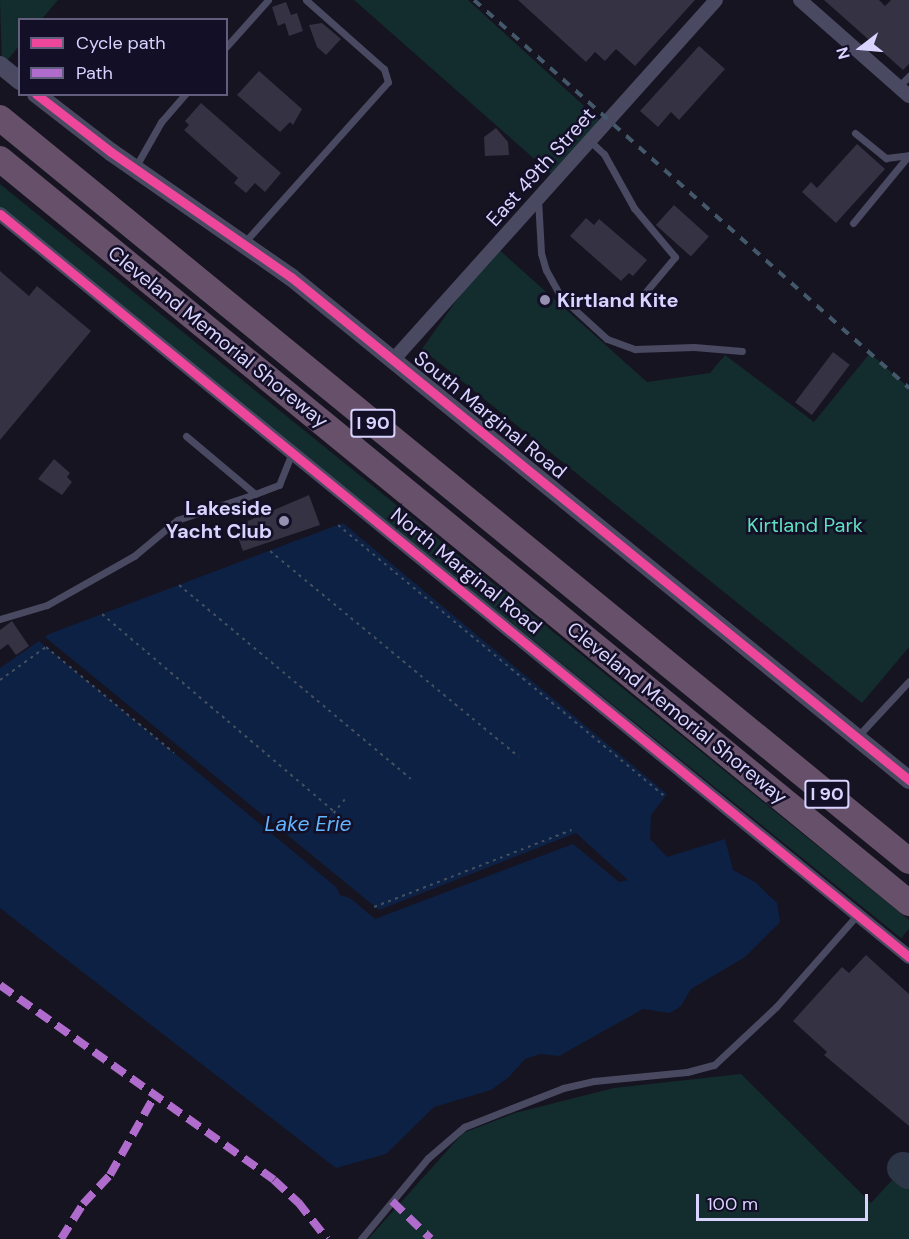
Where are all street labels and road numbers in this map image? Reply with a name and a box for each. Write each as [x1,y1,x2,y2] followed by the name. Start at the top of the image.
[482,103,600,231] street label: East 49th Street
[103,241,333,433] street label: Cleveland Memorial Shoreway
[409,346,571,484] street label: South Marginal Road
[349,408,397,438] road number: I 90
[386,503,546,639] street label: North Marginal Road
[562,617,792,809] street label: Cleveland Memorial Shoreway
[803,779,851,809] road number: I 90

